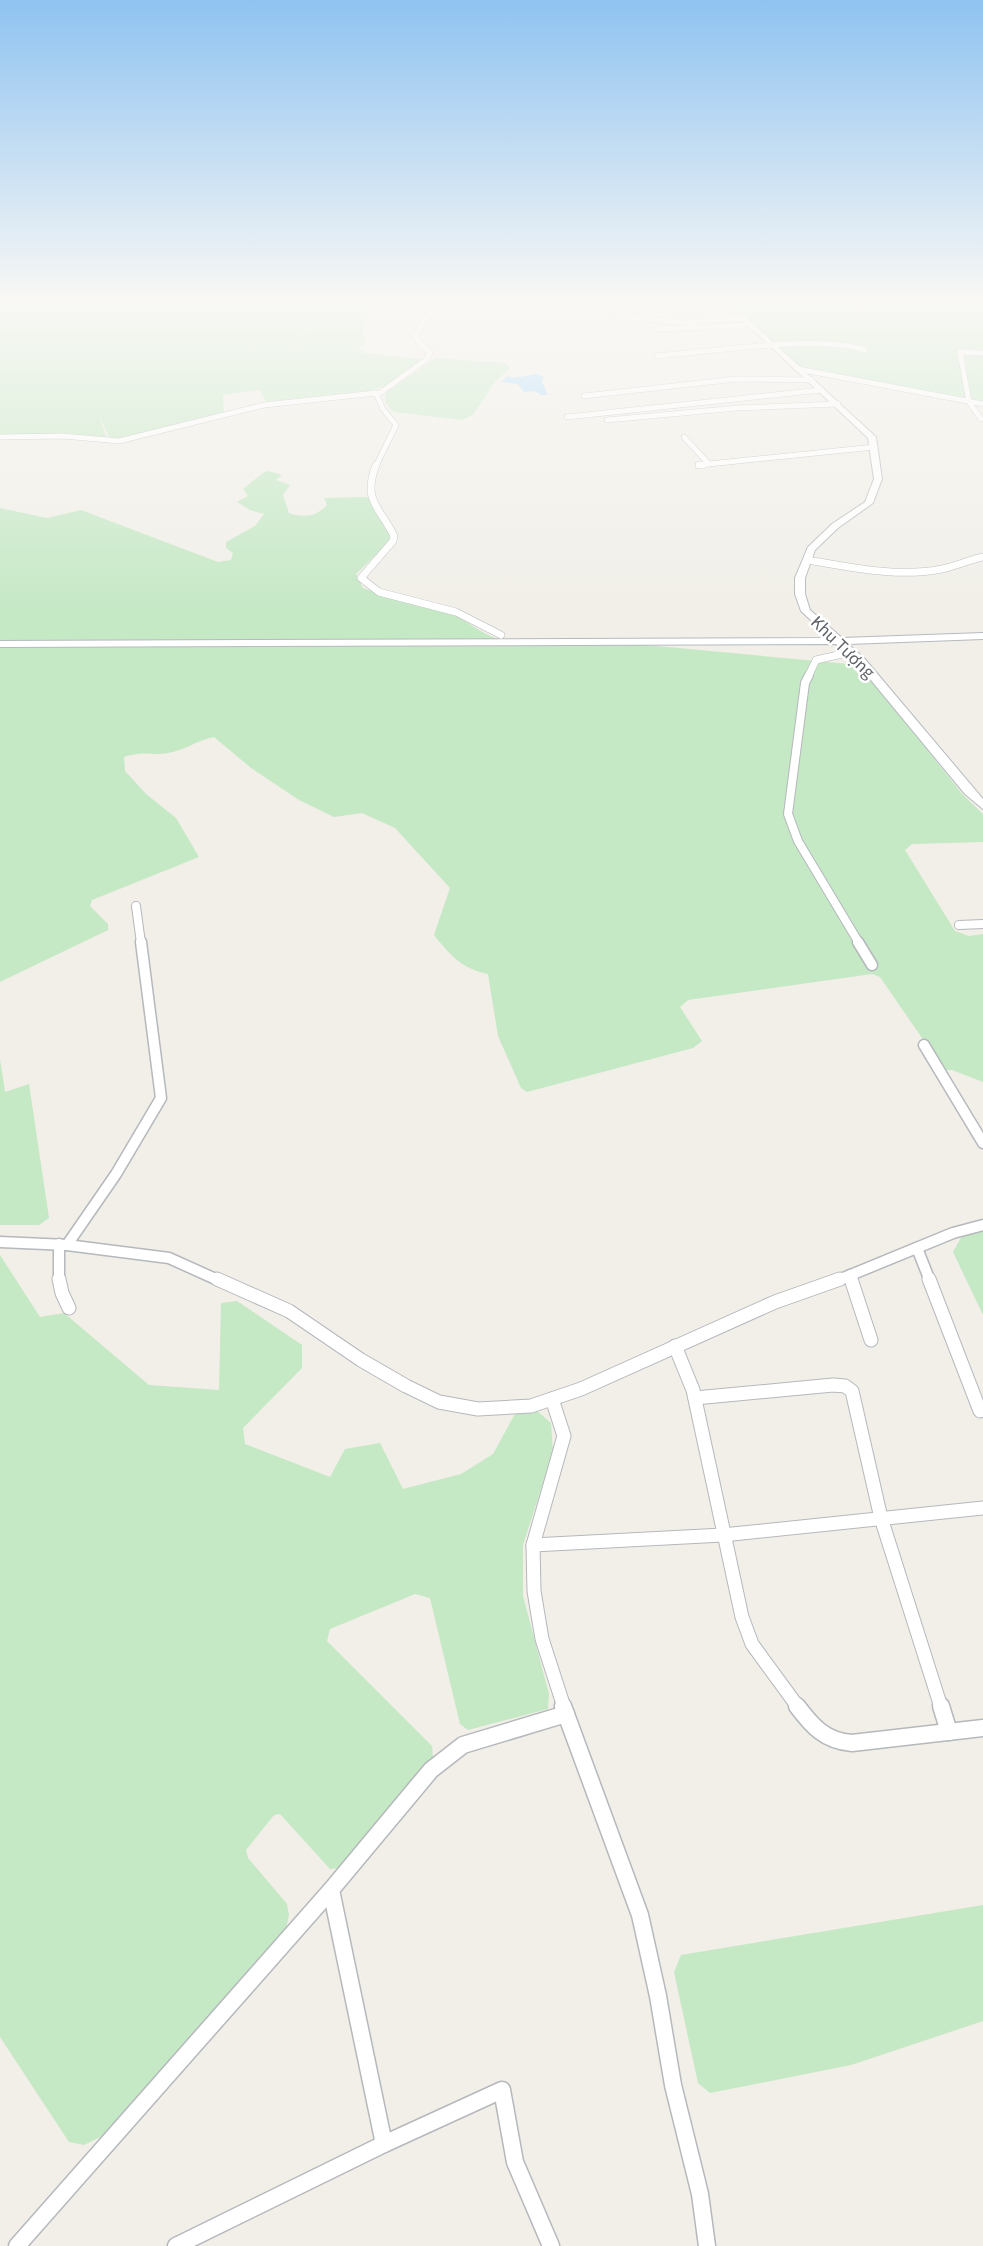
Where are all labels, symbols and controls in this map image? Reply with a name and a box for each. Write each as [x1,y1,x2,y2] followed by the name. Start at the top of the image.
[805,610,880,684] street label: Khu Tượng

